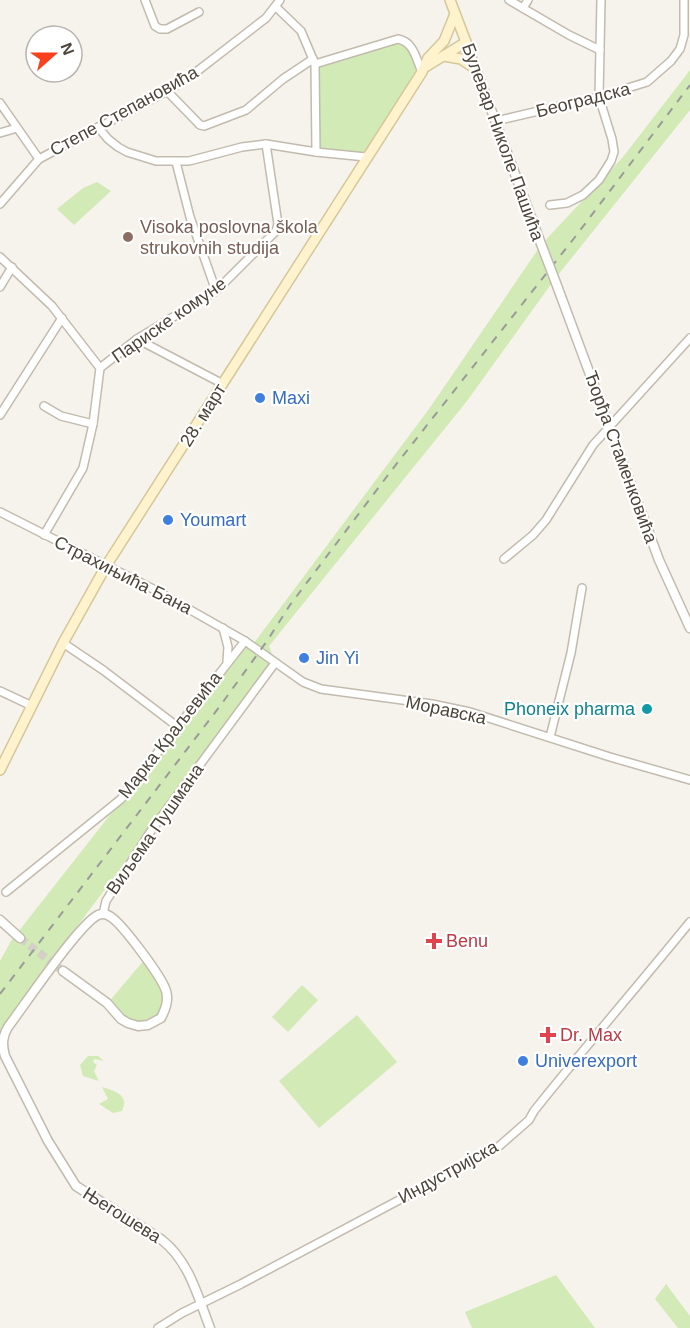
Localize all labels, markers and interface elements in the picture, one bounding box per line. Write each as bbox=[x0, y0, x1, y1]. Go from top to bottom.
north arrow bbox=[24, 24, 84, 84]
text: N bbox=[58, 40, 78, 57]
street label: Булевар Николе Пашића bbox=[458, 41, 548, 244]
street label: Степе Степановића bbox=[46, 61, 202, 160]
street label: Београдска bbox=[534, 78, 633, 121]
place label: Visoka poslovna škola strukovnih studija bbox=[140, 217, 319, 258]
marker: Visoka poslovna škola strukovnih studija bbox=[121, 230, 135, 244]
street label: Париске комуне bbox=[108, 273, 230, 367]
street label: Ђорђа Стаменковића bbox=[581, 368, 662, 547]
street label: 28. март bbox=[176, 380, 230, 450]
place label: Maxi bbox=[272, 388, 310, 408]
marker: Maxi bbox=[253, 391, 267, 405]
place label: Youmart bbox=[180, 510, 246, 530]
marker: Youmart bbox=[161, 513, 175, 527]
street label: Страхињића Бана bbox=[51, 532, 196, 619]
place label: Jin Yi bbox=[316, 648, 359, 668]
marker: Jin Yi bbox=[297, 651, 311, 665]
street label: Марка Краљевића bbox=[114, 667, 226, 802]
street label: Моравска bbox=[404, 692, 489, 728]
place label: Phoneix pharma bbox=[504, 699, 636, 719]
marker: Phoneix pharma bbox=[640, 702, 654, 716]
street label: Виљема Пушмана bbox=[102, 759, 208, 898]
place label: Benu bbox=[446, 931, 488, 951]
marker: Benu bbox=[427, 934, 441, 948]
place label: Dr. Max bbox=[560, 1025, 622, 1045]
marker: Dr. Max bbox=[541, 1028, 555, 1042]
place label: Univerexport bbox=[535, 1051, 637, 1071]
marker: Univerexport bbox=[516, 1054, 530, 1068]
street label: Индустријска bbox=[395, 1136, 502, 1208]
street label: Његошева bbox=[79, 1183, 166, 1247]

